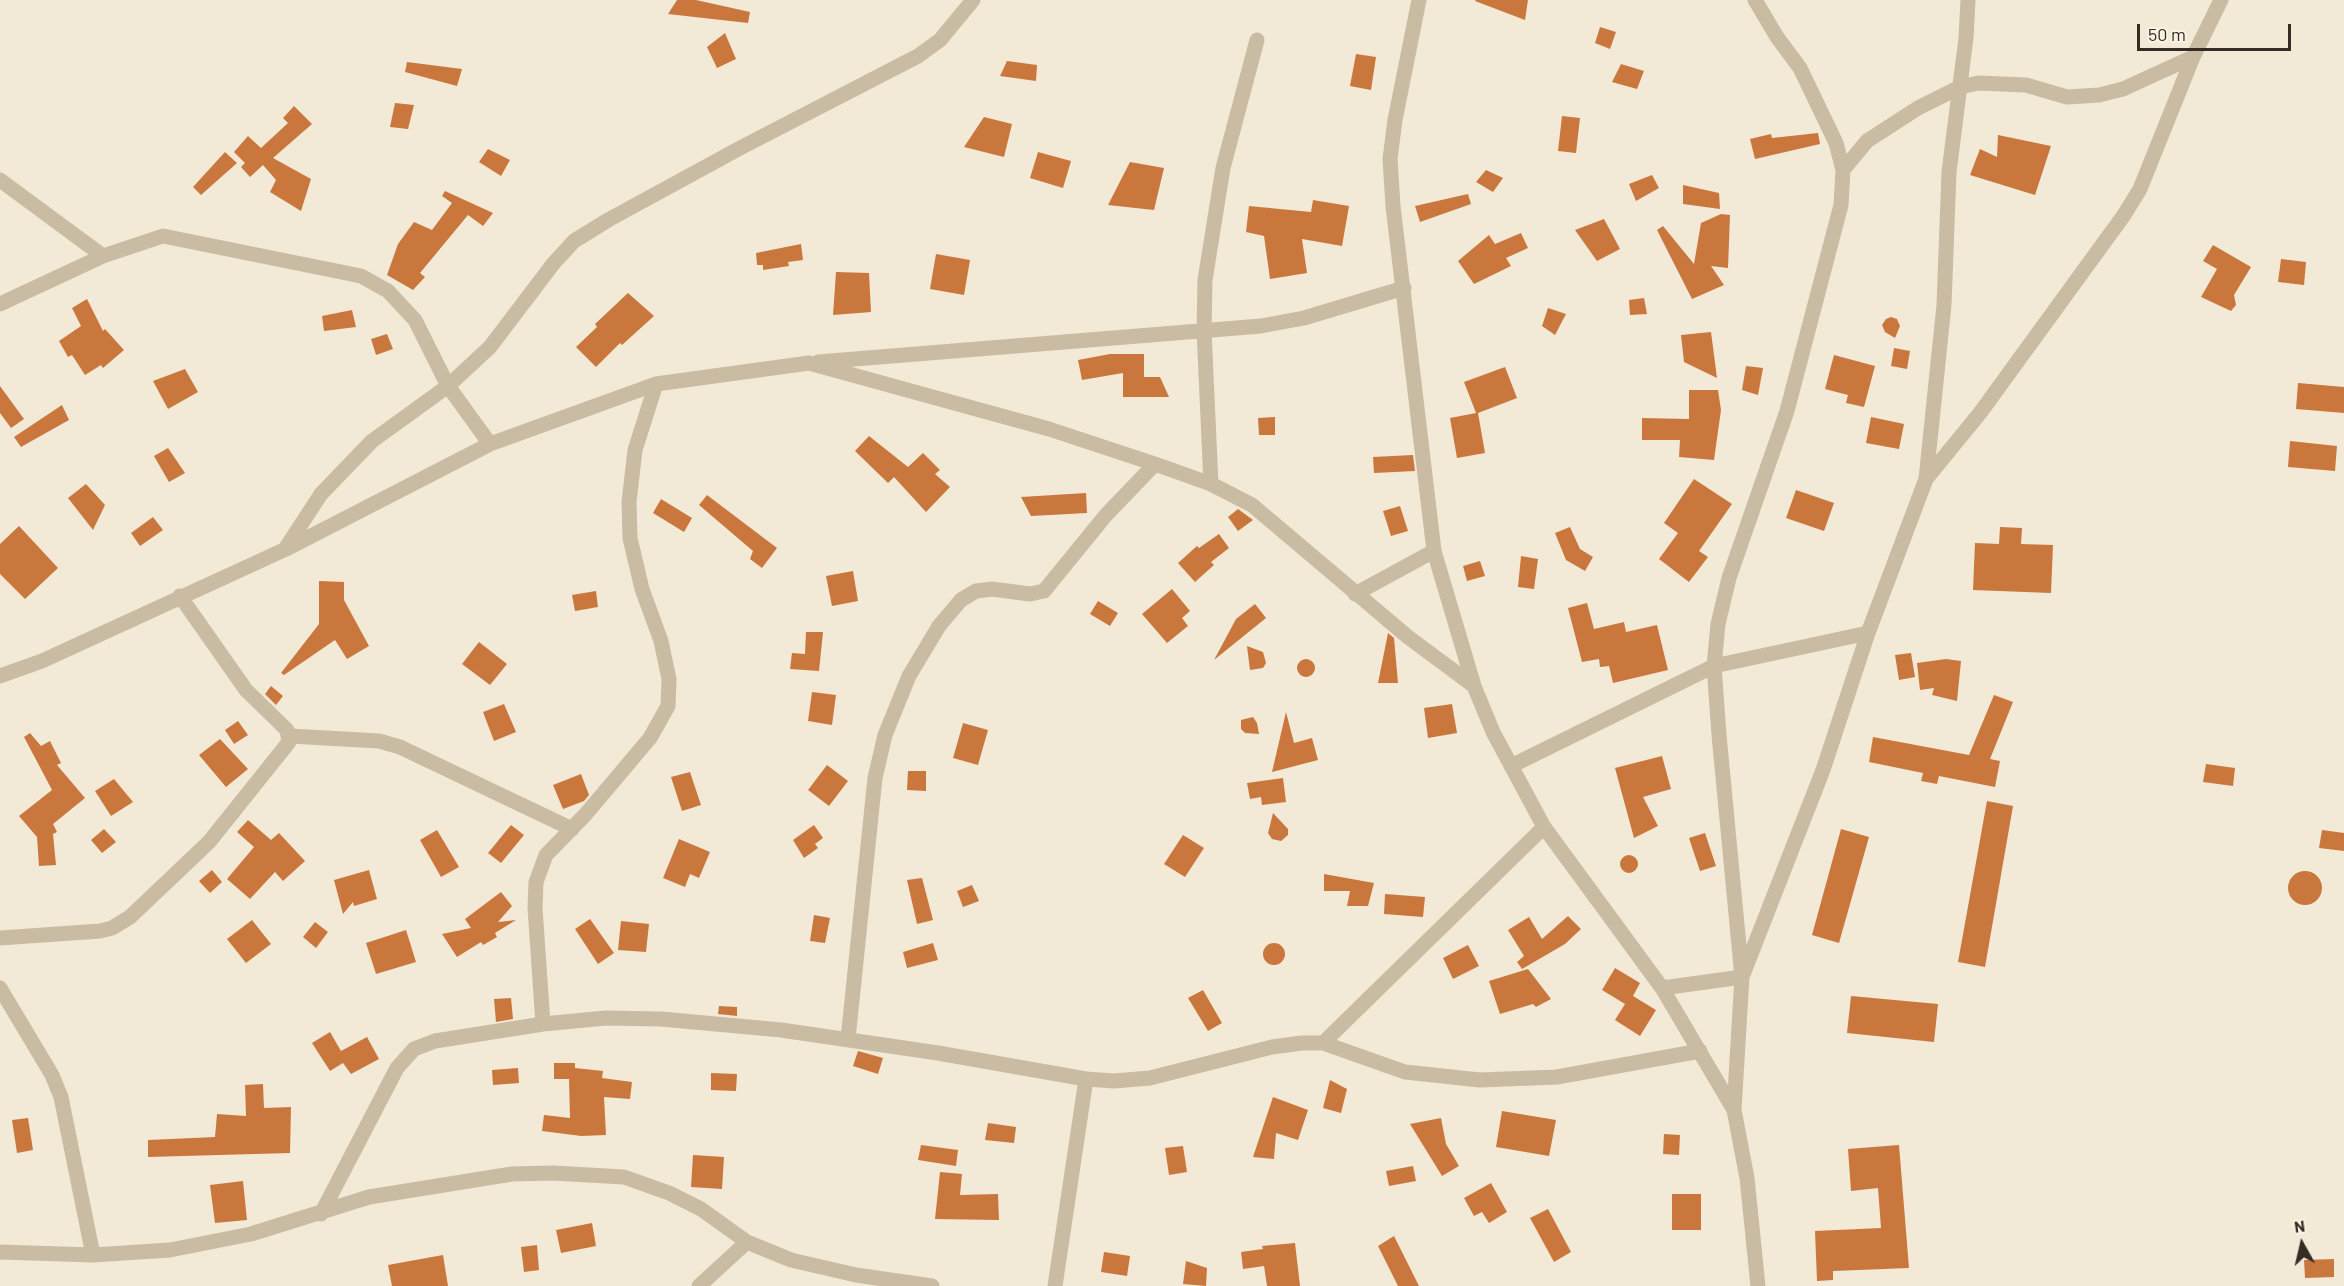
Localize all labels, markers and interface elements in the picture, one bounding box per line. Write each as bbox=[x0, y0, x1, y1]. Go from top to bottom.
scale bar bbox=[2140, 12, 2294, 50]
text: 50 m bbox=[2148, 23, 2186, 45]
north arrow bbox=[2272, 1214, 2332, 1274]
text: N bbox=[2293, 1216, 2306, 1236]

